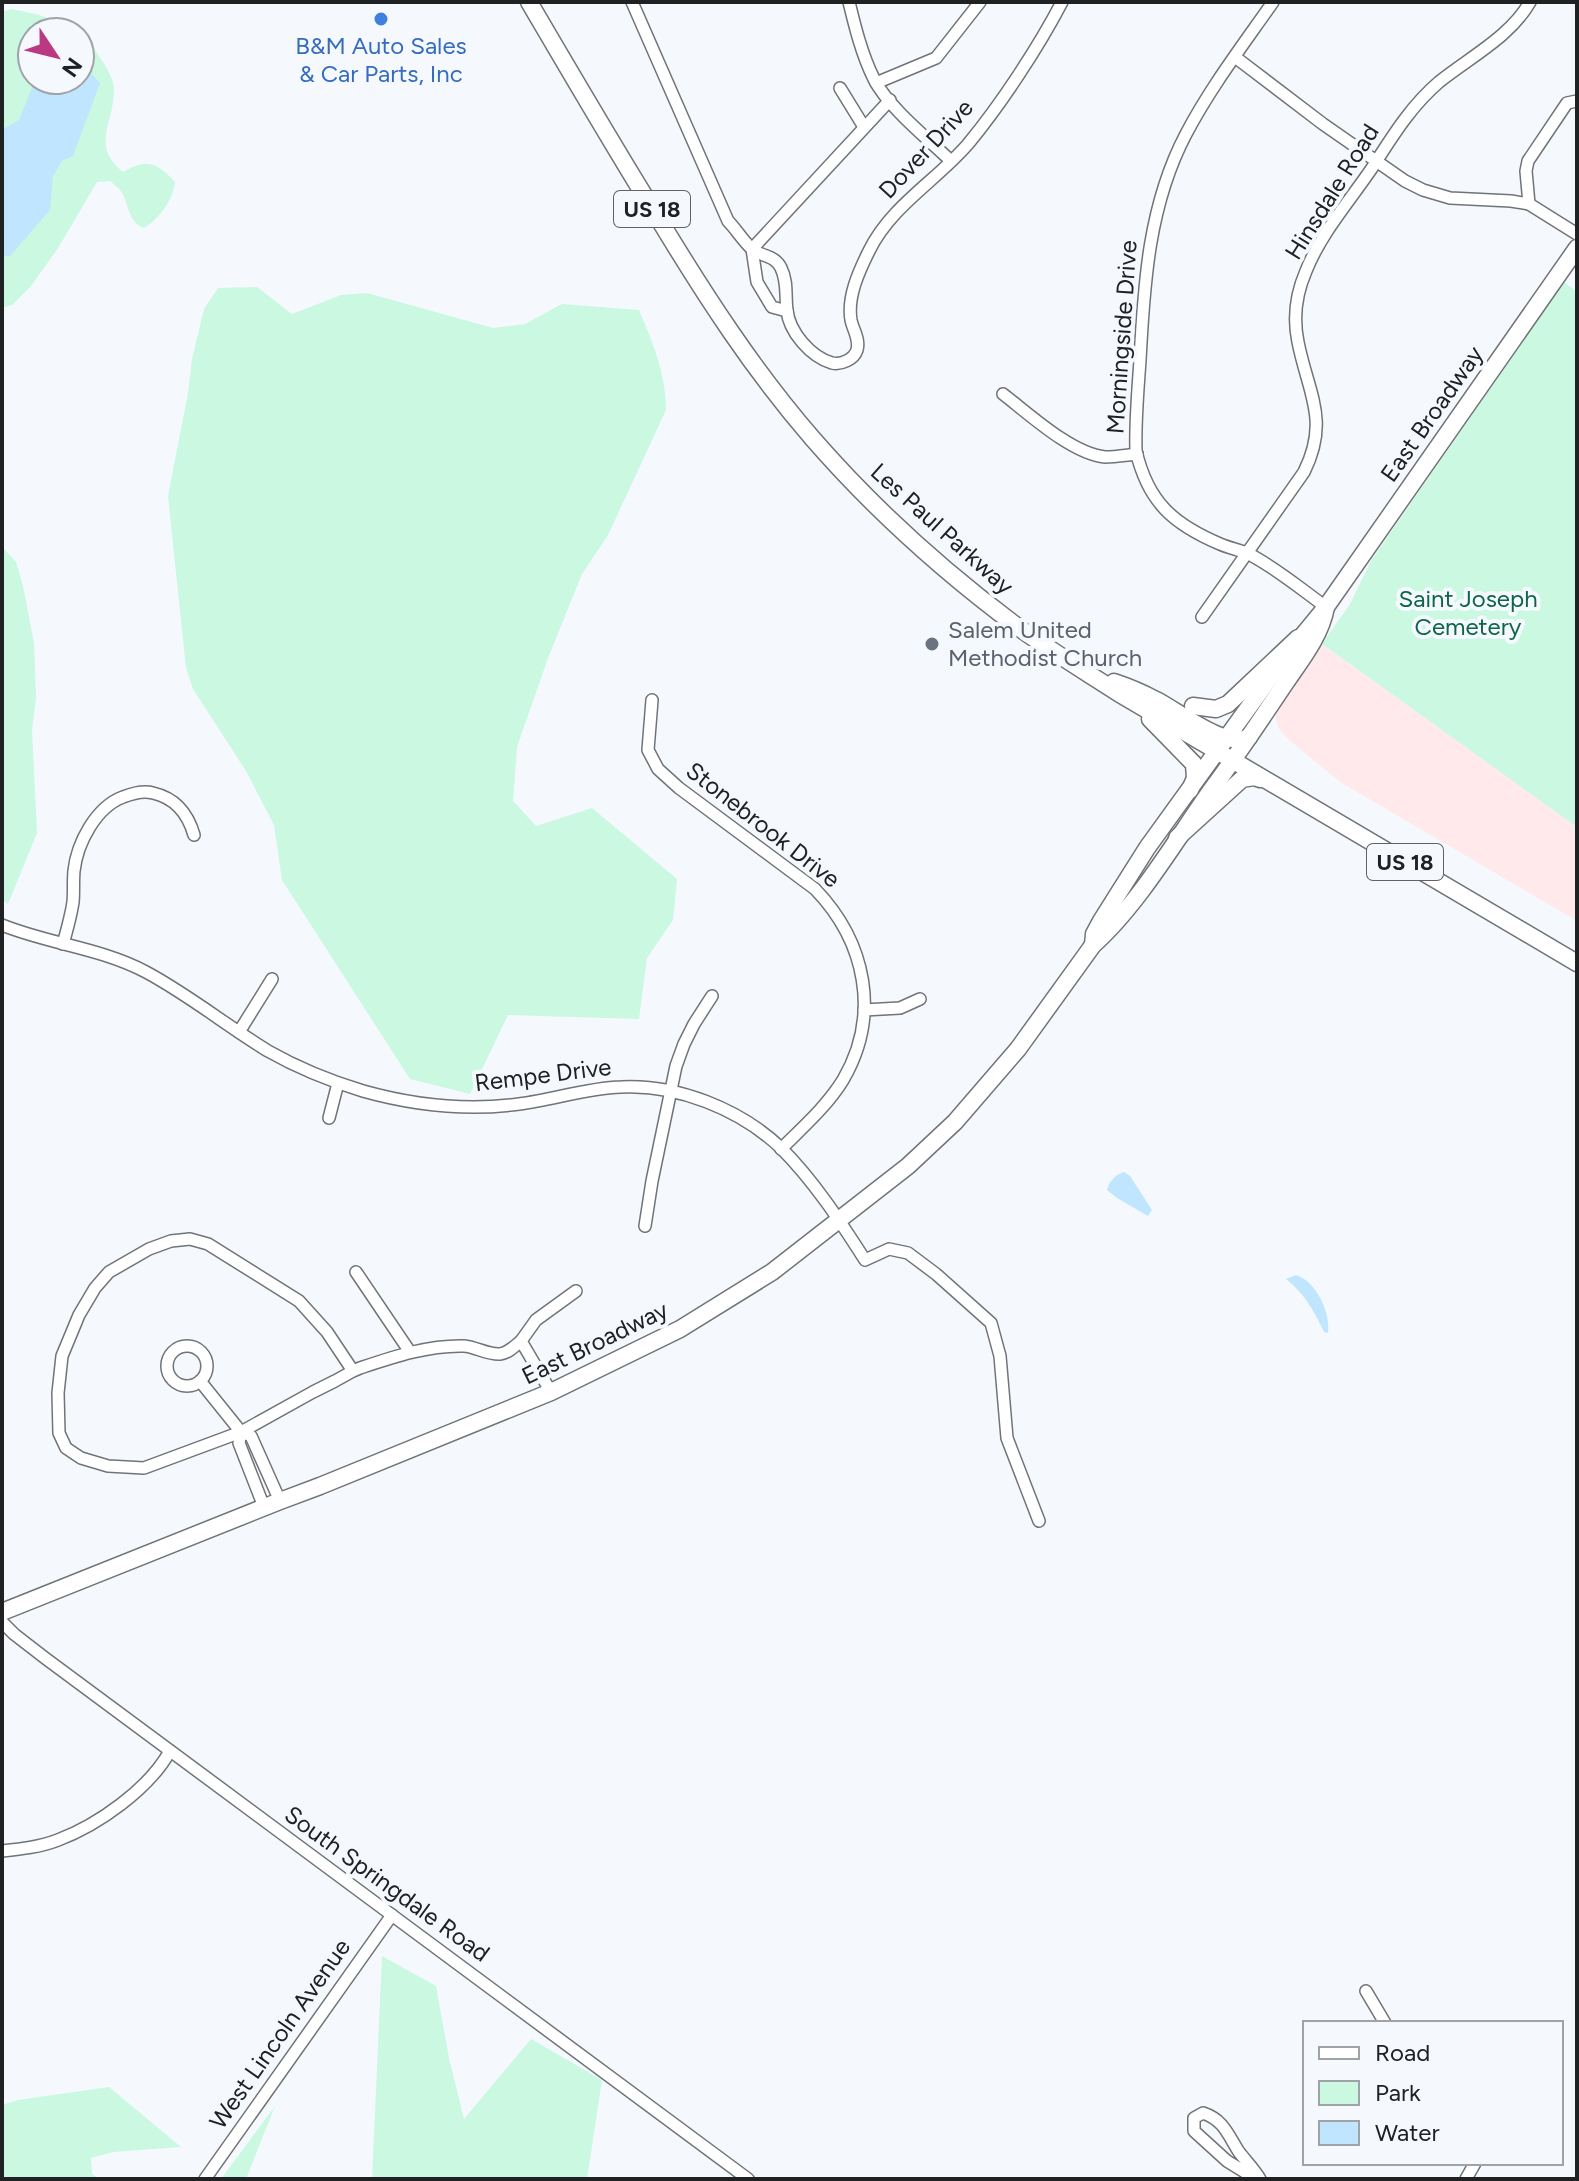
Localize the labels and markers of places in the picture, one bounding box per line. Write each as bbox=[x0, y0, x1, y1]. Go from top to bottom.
marker: B&M Auto Sales & Car Parts, Inc bbox=[372, 10, 390, 28]
place label: B&M Auto Sales & Car Parts, Inc bbox=[295, 31, 467, 88]
place label: Salem United Methodist Church bbox=[948, 615, 1142, 672]
marker: Salem United Methodist Church bbox=[923, 635, 941, 653]

